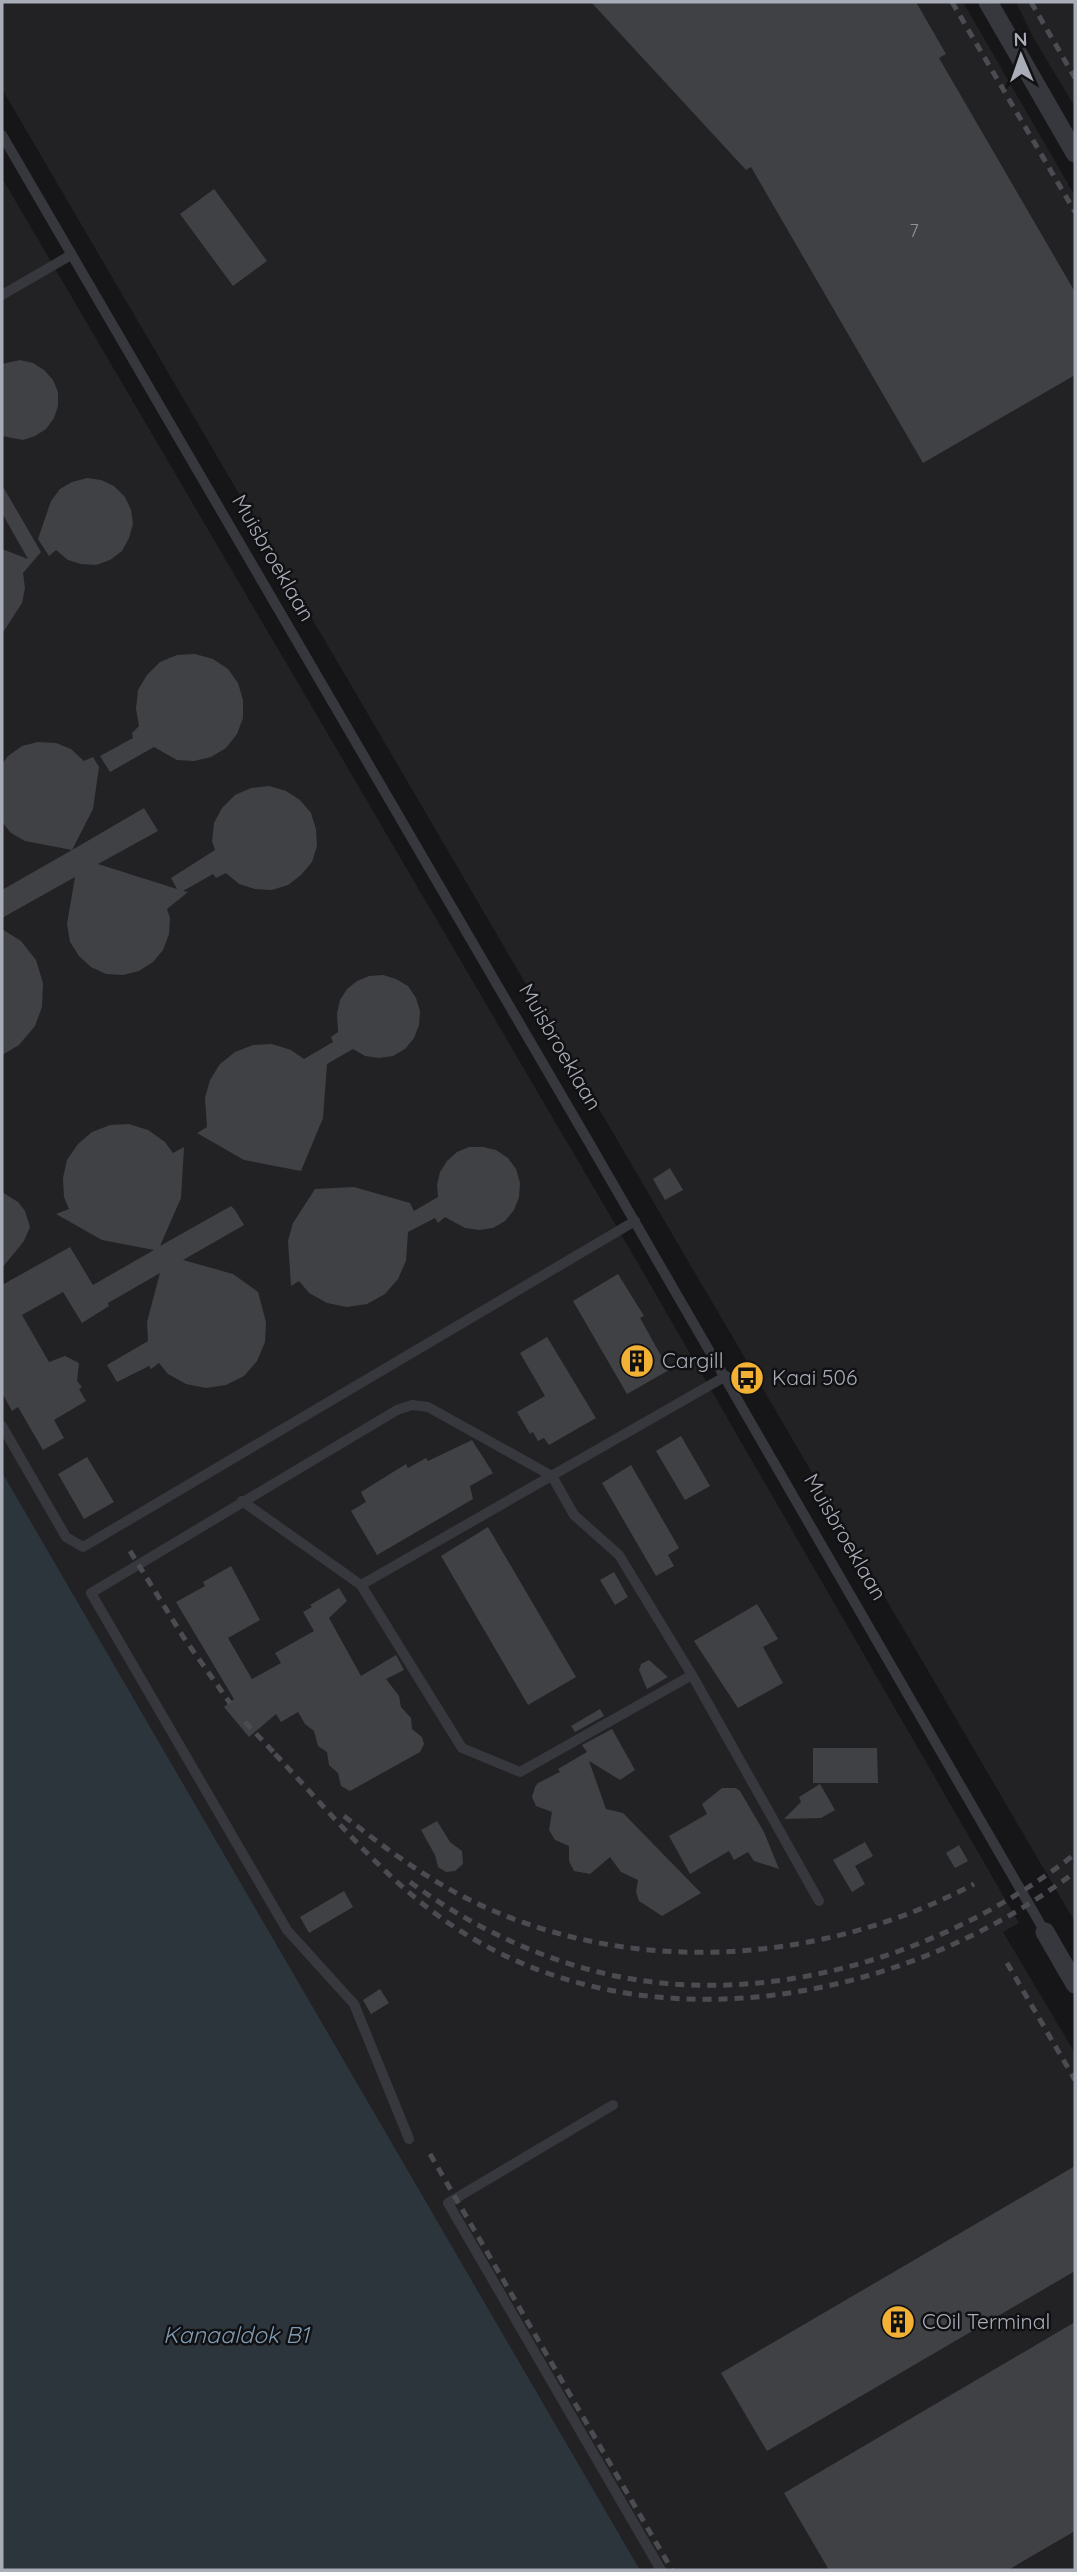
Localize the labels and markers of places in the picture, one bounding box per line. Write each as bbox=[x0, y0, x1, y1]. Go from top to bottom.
building icon: Cargill bbox=[618, 1342, 656, 1380]
place label: Cargill bbox=[662, 1347, 723, 1373]
bus stop icon: Kaai 506 bbox=[728, 1359, 766, 1397]
place label: Kaai 506 bbox=[772, 1364, 857, 1390]
building icon: COil Terminal bbox=[879, 2303, 917, 2341]
place label: COil Terminal bbox=[922, 2308, 1050, 2334]

